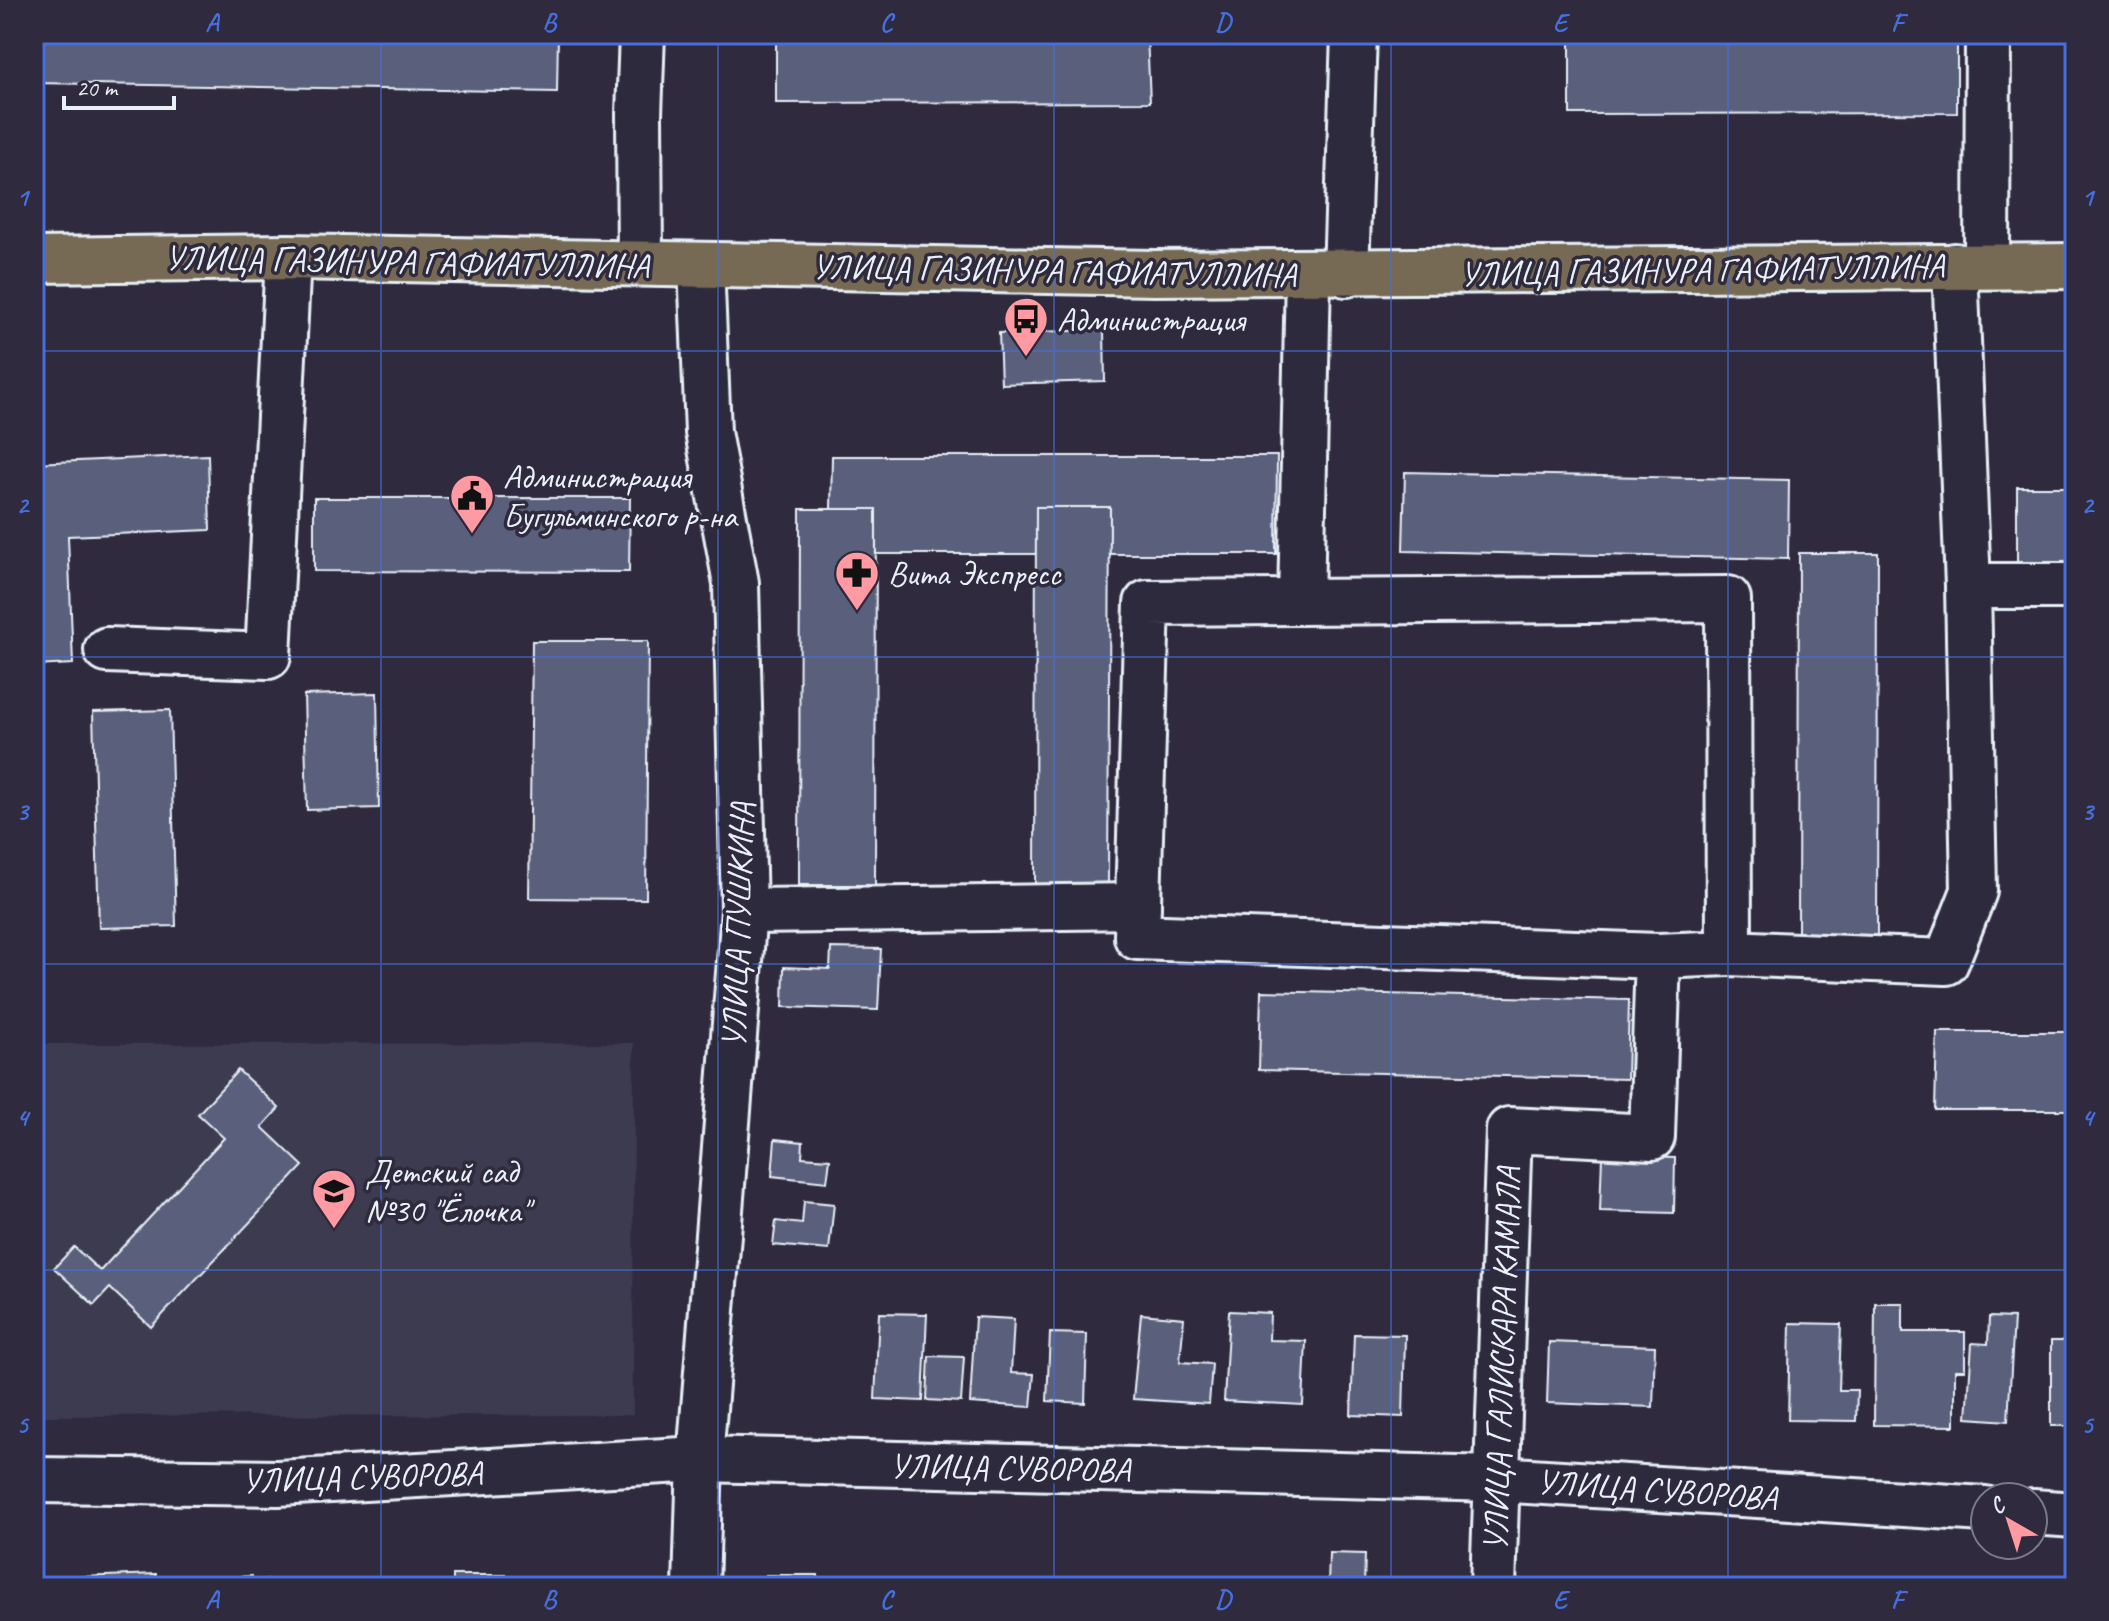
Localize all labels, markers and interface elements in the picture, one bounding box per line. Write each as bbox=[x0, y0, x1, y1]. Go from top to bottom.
text: A bbox=[205, 6, 220, 39]
text: B bbox=[542, 6, 558, 39]
text: C bbox=[880, 6, 896, 39]
text: D bbox=[1215, 6, 1233, 39]
text: E bbox=[1553, 6, 1571, 39]
text: F bbox=[1891, 6, 1909, 39]
scale bar bbox=[64, 60, 174, 110]
text: 20 m bbox=[76, 73, 119, 103]
text: 1 bbox=[16, 181, 31, 214]
text: 1 bbox=[2081, 181, 2096, 214]
street label: УЛИЦА ГАЗИНУРА ГАФИАТУЛЛИНА bbox=[165, 236, 651, 287]
street label: УЛИЦА ГАЗИНУРА ГАФИАТУЛЛИНА bbox=[1460, 244, 1946, 295]
street label: УЛИЦА ГАЗИНУРА ГАФИАТУЛЛИНА bbox=[812, 245, 1298, 296]
bus stop icon: Администрация bbox=[1002, 295, 1050, 358]
place label: Администрация bbox=[1057, 298, 1247, 341]
place label: Администрация Бугульминского р-на bbox=[503, 455, 739, 537]
public building icon: Администрация Бугульминского р-на bbox=[448, 472, 496, 535]
text: 2 bbox=[16, 488, 30, 521]
text: 2 bbox=[2081, 488, 2095, 521]
pharmacy icon: Вита Экспресс bbox=[833, 549, 881, 612]
place label: Вита Экспресс bbox=[888, 552, 1063, 595]
text: 3 bbox=[16, 795, 30, 828]
text: 3 bbox=[2081, 795, 2095, 828]
street label: УЛИЦА ПУШКИНА bbox=[712, 801, 763, 1049]
text: 4 bbox=[16, 1101, 31, 1134]
text: 4 bbox=[2081, 1101, 2096, 1134]
place label: Детский сад №30 "Ёлочка" bbox=[365, 1150, 536, 1232]
street label: УЛИЦА ГАЛИСКАРА КАМАЛА bbox=[1473, 1164, 1530, 1552]
school or university icon: Детский сад №30 "Ёлочка" bbox=[310, 1167, 358, 1230]
text: 5 bbox=[16, 1408, 30, 1441]
text: 5 bbox=[2081, 1408, 2095, 1441]
street label: УЛИЦА СУВОРОВА bbox=[889, 1444, 1133, 1491]
street label: УЛИЦА СУВОРОВА bbox=[241, 1451, 485, 1502]
street label: УЛИЦА СУВОРОВА bbox=[1536, 1460, 1780, 1519]
north arrow bbox=[1969, 1481, 2049, 1561]
text: С bbox=[1984, 1490, 2013, 1521]
text: A bbox=[205, 1583, 220, 1616]
text: B bbox=[542, 1583, 558, 1616]
text: C bbox=[880, 1583, 896, 1616]
text: D bbox=[1215, 1583, 1233, 1616]
text: E bbox=[1553, 1583, 1571, 1616]
text: F bbox=[1891, 1583, 1909, 1616]

